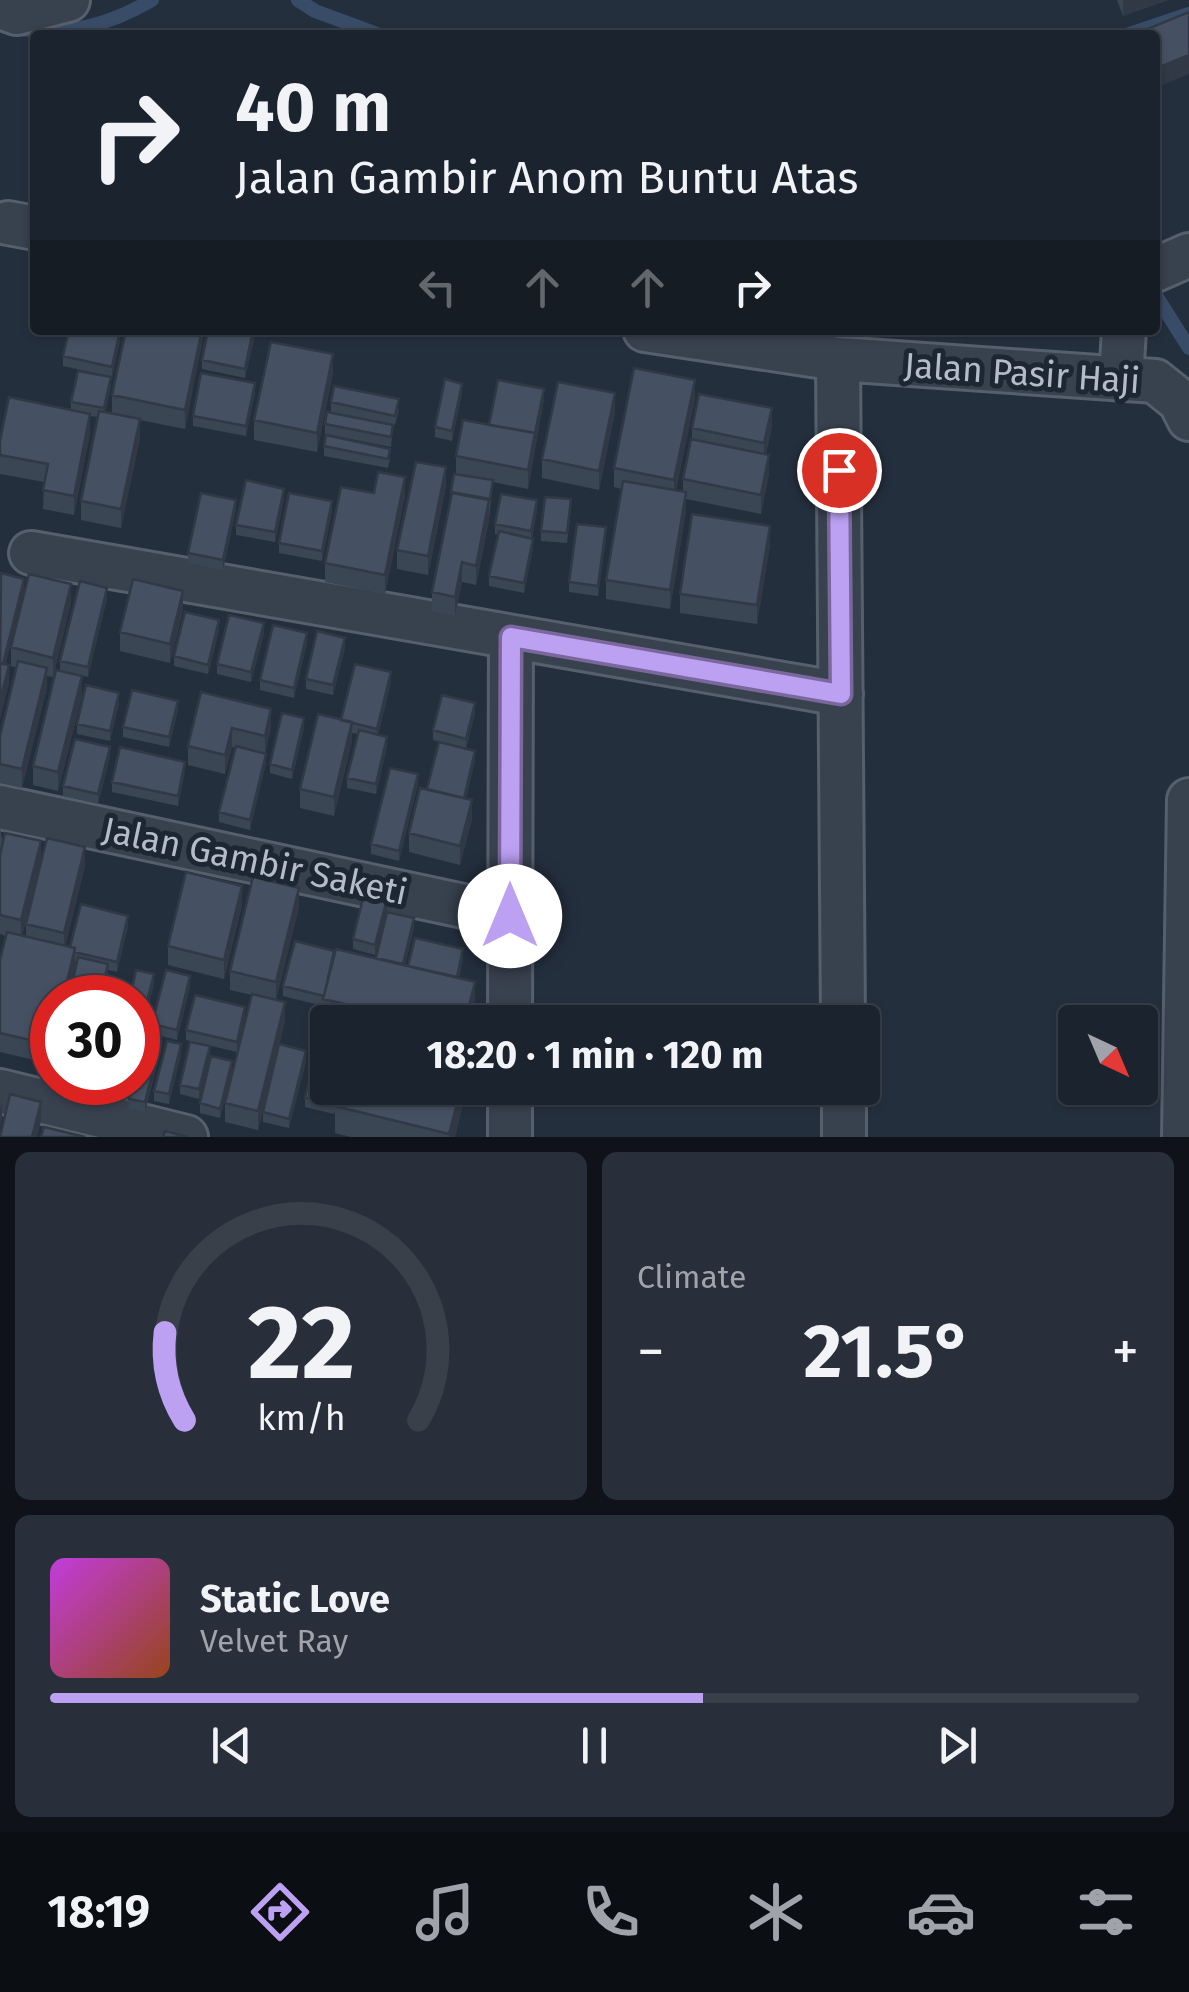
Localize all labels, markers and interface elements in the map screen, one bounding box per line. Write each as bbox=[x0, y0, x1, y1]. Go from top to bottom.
text: 40 m bbox=[235, 66, 391, 150]
icon: right bbox=[70, 70, 200, 200]
text: Jalan Gambir Anom Buntu Atas bbox=[235, 151, 859, 205]
icon: left bbox=[410, 260, 465, 315]
icon: ahead bbox=[515, 260, 570, 315]
icon: ahead bbox=[620, 260, 675, 315]
icon: right bbox=[725, 260, 780, 315]
street label: Jalan Pasir Haji bbox=[903, 344, 1141, 402]
pin bbox=[797, 428, 882, 513]
icon: arrive bbox=[812, 443, 867, 498]
street label: Jalan Gambir Saketi bbox=[99, 808, 411, 914]
position arrow bbox=[458, 864, 562, 968]
speed limit sign: 30 bbox=[30, 975, 160, 1105]
north arrow bbox=[1058, 1005, 1158, 1105]
map controls bbox=[1058, 1005, 1158, 1105]
text: 18:20 · 1 min · 120 m bbox=[427, 1032, 764, 1078]
text: Climate bbox=[637, 1258, 746, 1296]
text: 22 bbox=[247, 1281, 355, 1406]
text: 21.5° bbox=[803, 1307, 973, 1397]
text: − bbox=[637, 1319, 665, 1385]
text: + bbox=[1112, 1319, 1139, 1385]
text: km/h bbox=[257, 1397, 345, 1439]
text: Static Love bbox=[200, 1576, 390, 1622]
text: Velvet Ray bbox=[200, 1622, 348, 1660]
icon: previous bbox=[204, 1718, 259, 1773]
icon: pause bbox=[567, 1718, 622, 1773]
icon: next bbox=[930, 1718, 985, 1773]
icon: directions bbox=[245, 1877, 315, 1947]
icon: music bbox=[410, 1877, 480, 1947]
icon: phone bbox=[576, 1877, 646, 1947]
icon: climate bbox=[741, 1877, 811, 1947]
icon: car bbox=[906, 1877, 976, 1947]
icon: filters bbox=[1071, 1877, 1141, 1947]
text: 18:19 bbox=[48, 1885, 150, 1939]

